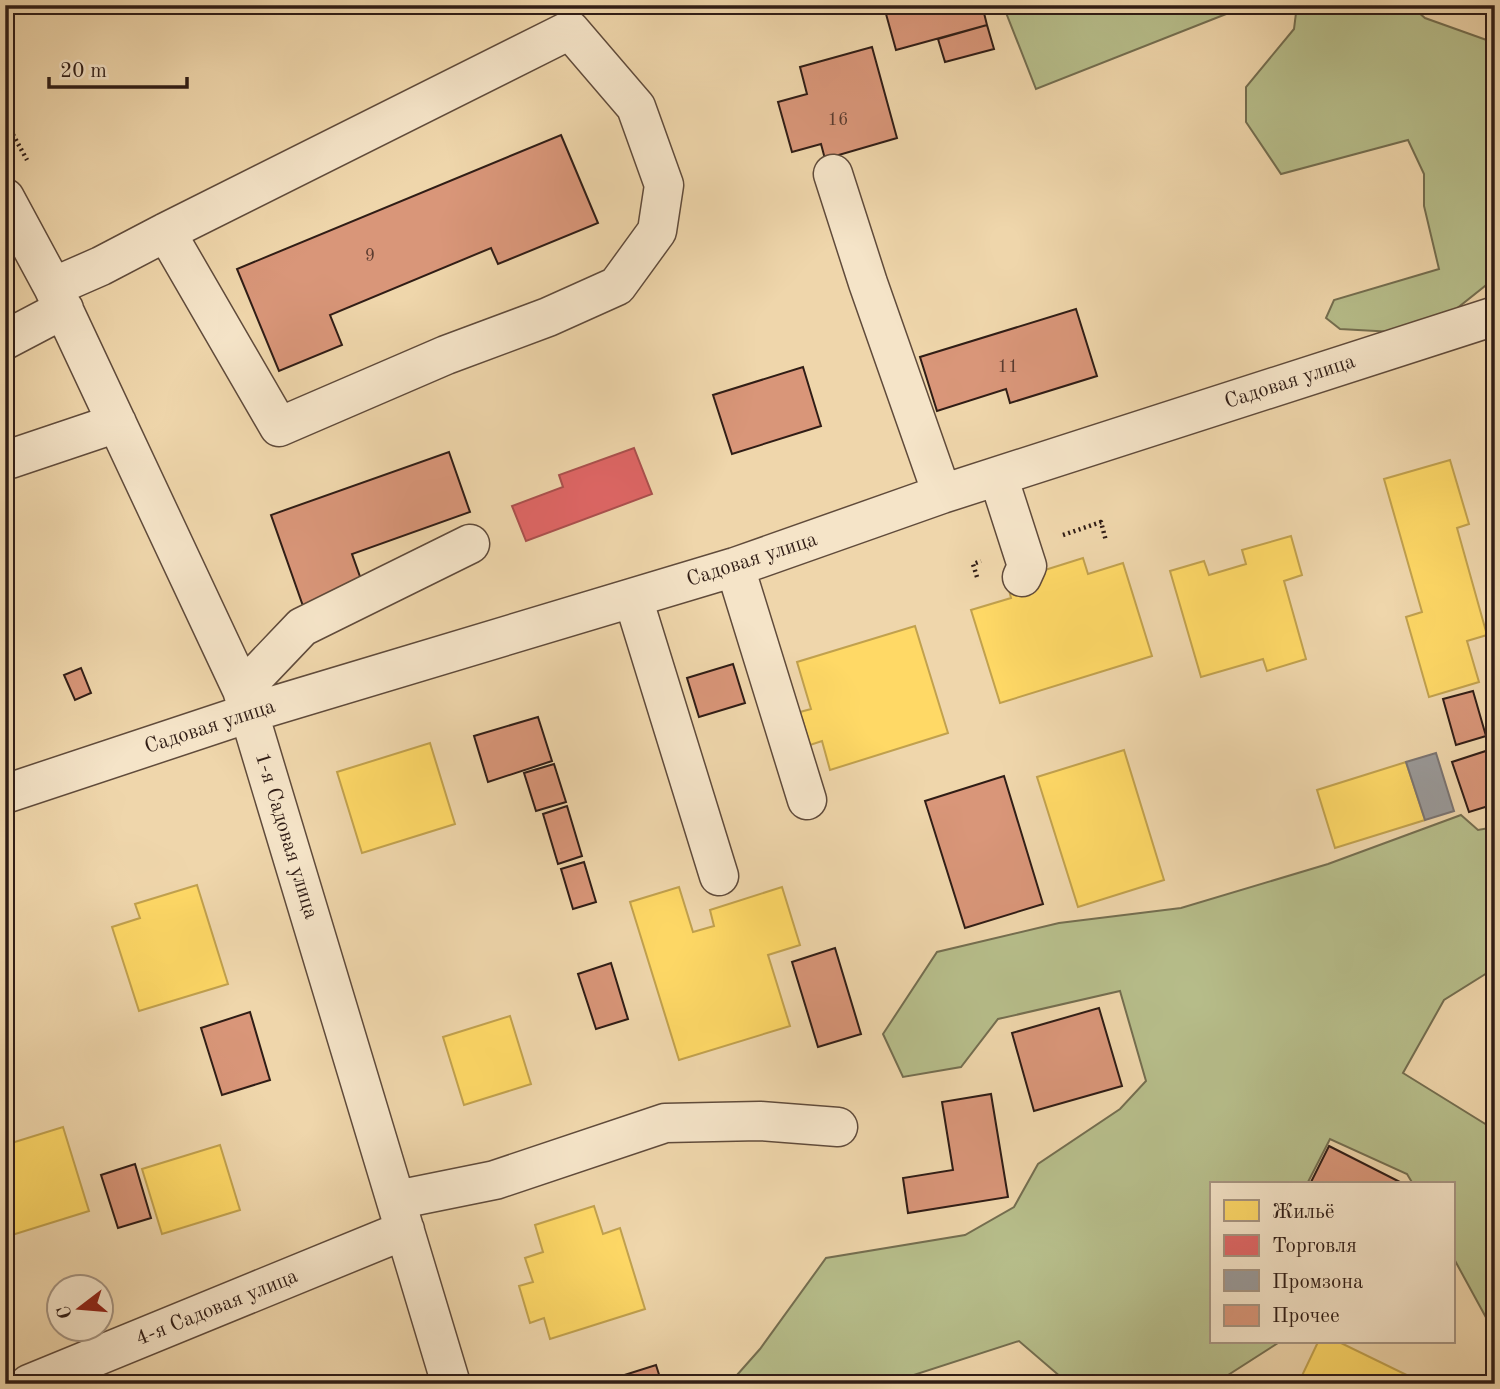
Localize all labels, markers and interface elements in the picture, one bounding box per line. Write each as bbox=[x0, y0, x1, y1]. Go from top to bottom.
scale bar bbox=[49, 46, 187, 90]
text: 20 m bbox=[60, 61, 107, 82]
house number: 16 bbox=[828, 111, 848, 129]
house number: 9 bbox=[365, 247, 375, 265]
street label: Садовая улица bbox=[1222, 351, 1358, 413]
house number: 11 bbox=[998, 358, 1018, 376]
street label: Садовая улица bbox=[684, 529, 820, 591]
street label: Садовая улица bbox=[142, 696, 278, 758]
street label: 1-я Садовая улица bbox=[251, 750, 321, 922]
legend bbox=[1210, 1182, 1454, 1344]
text: Жильё bbox=[1272, 1202, 1335, 1223]
text: Торговля bbox=[1272, 1236, 1357, 1257]
street label: 4-я Садовая улица bbox=[133, 1266, 301, 1350]
text: Промзона bbox=[1272, 1272, 1363, 1293]
north arrow bbox=[46, 1274, 116, 1344]
text: С bbox=[55, 1303, 77, 1321]
text: Прочее bbox=[1272, 1306, 1340, 1327]

